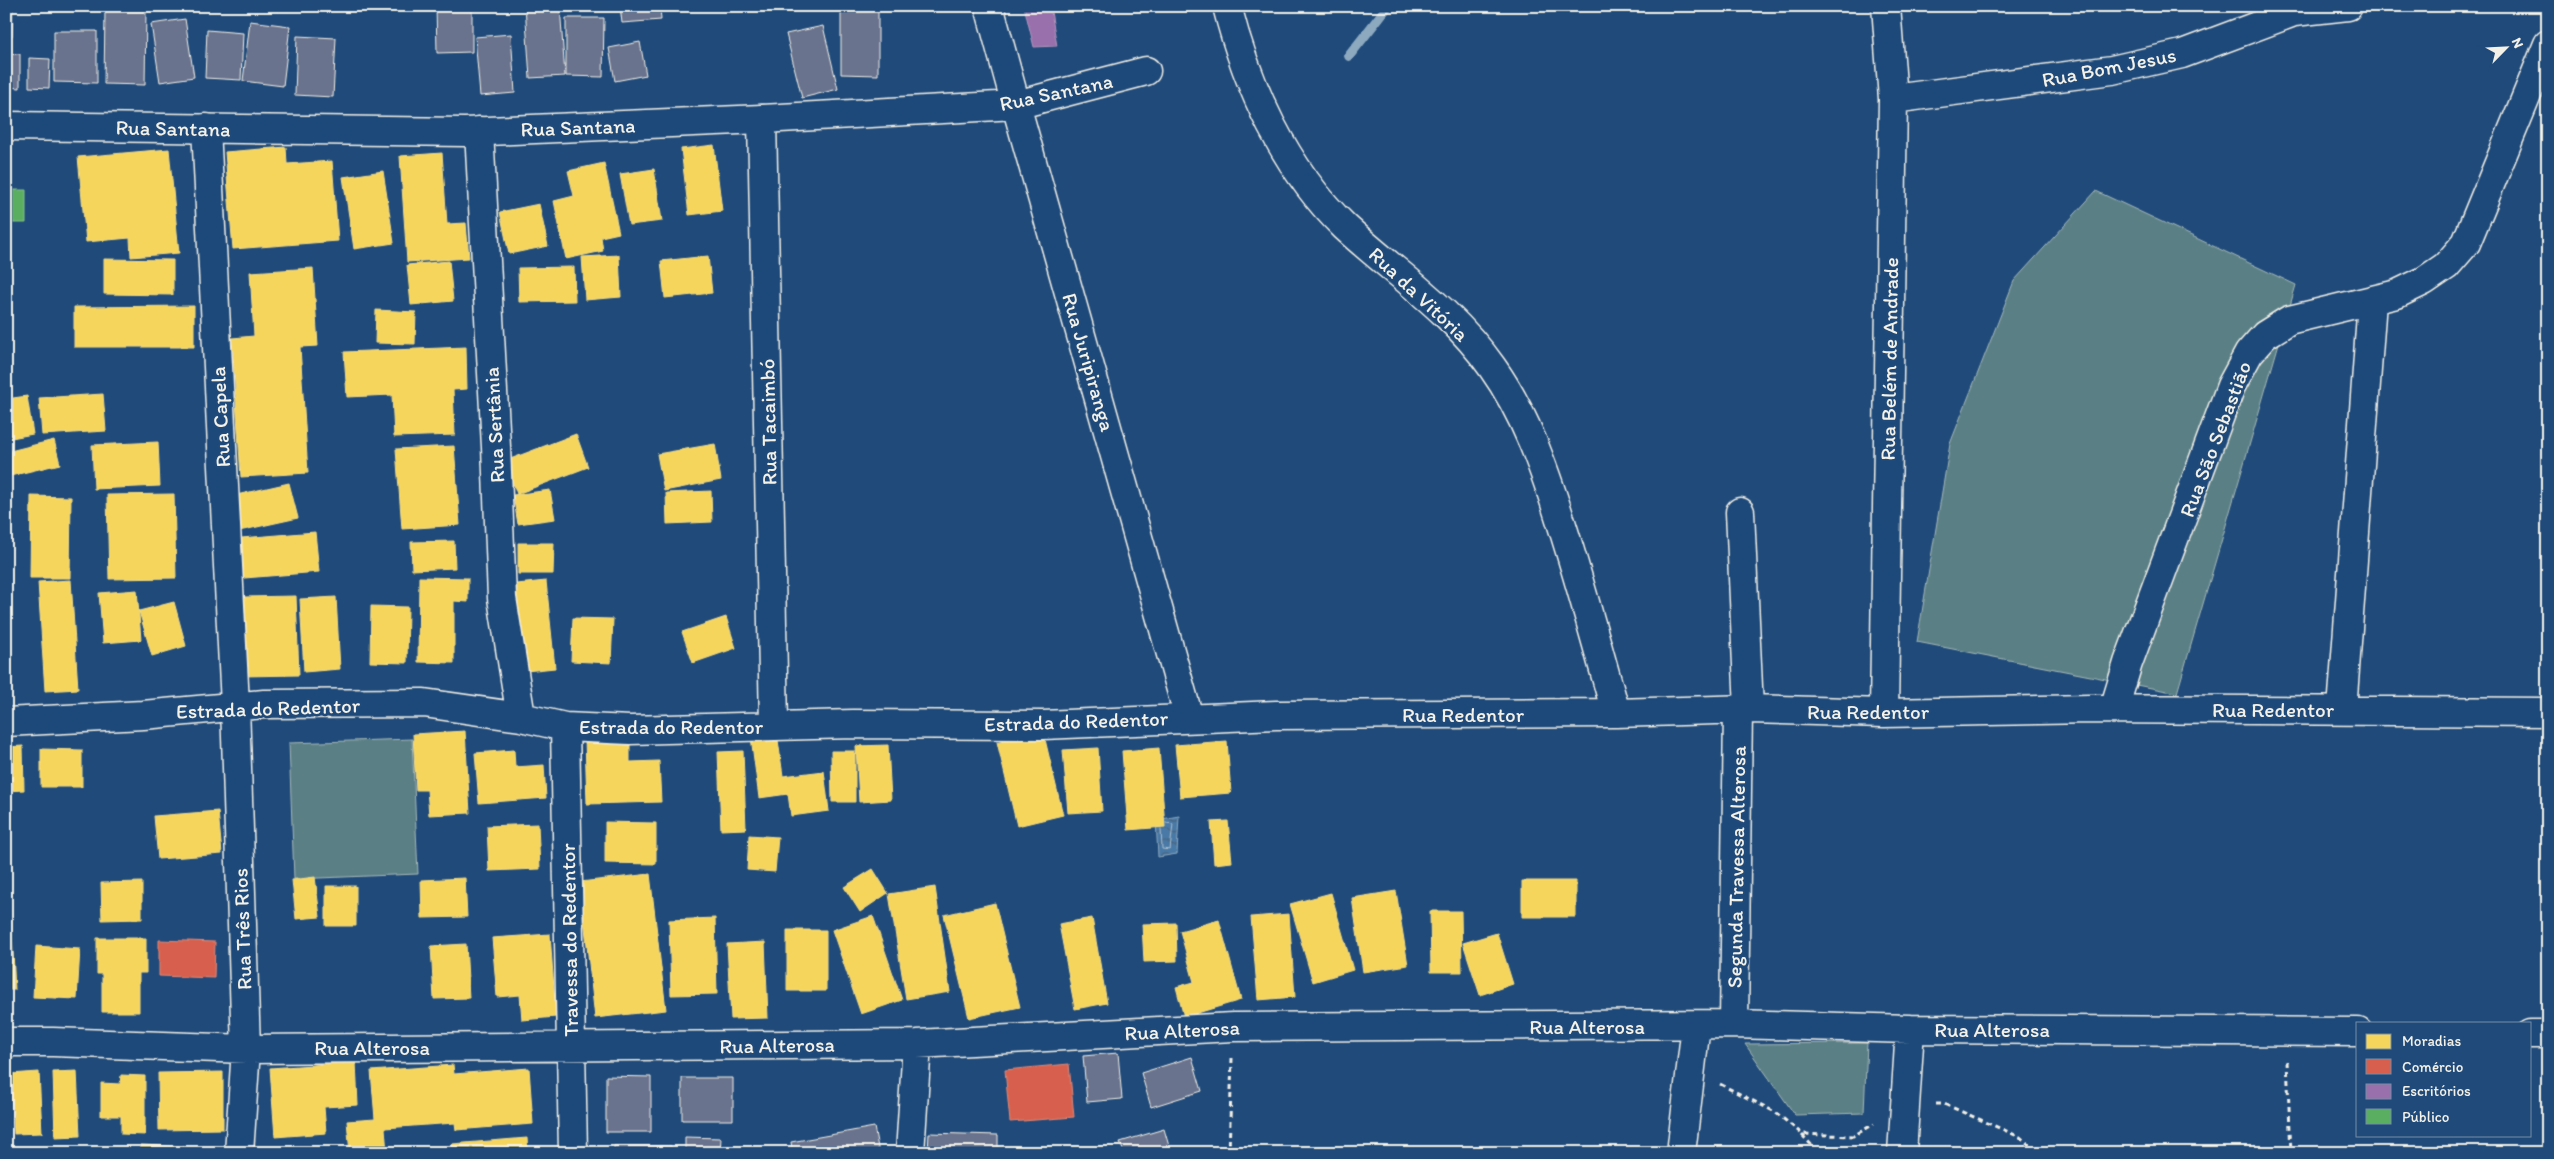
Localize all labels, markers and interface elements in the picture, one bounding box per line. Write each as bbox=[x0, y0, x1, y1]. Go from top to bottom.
north arrow bbox=[2482, 22, 2532, 72]
text: N bbox=[2508, 35, 2527, 51]
street label: Rua Bom Jesus bbox=[2040, 42, 2178, 92]
street label: Rua Santana bbox=[997, 68, 1115, 116]
street label: Rua Santana bbox=[520, 113, 636, 141]
street label: Rua Santana bbox=[115, 114, 231, 142]
street label: Rua da Vitória bbox=[1364, 241, 1474, 347]
street label: Rua Belém de Andrade bbox=[1875, 257, 1903, 461]
street label: Rua Juripiranga bbox=[1057, 290, 1121, 434]
street label: Rua Tacaimbó bbox=[754, 358, 782, 486]
street label: Rua São Sebastião bbox=[2174, 358, 2256, 520]
street label: Rua Capela bbox=[205, 366, 235, 468]
street label: Rua Sertânia bbox=[478, 366, 510, 484]
street label: Estrada do Redentor bbox=[176, 692, 361, 724]
street label: Rua Redentor bbox=[2212, 697, 2335, 722]
street label: Rua Redentor bbox=[1807, 699, 1930, 724]
street label: Rua Redentor bbox=[1402, 702, 1525, 727]
street label: Estrada do Redentor bbox=[984, 705, 1169, 737]
street label: Estrada do Redentor bbox=[579, 714, 764, 739]
street label: Segunda Travessa Alterosa bbox=[1721, 745, 1751, 988]
street label: Travessa do Redentor bbox=[555, 842, 583, 1037]
street label: Rua Três Rios bbox=[227, 868, 257, 990]
street label: Rua Alterosa bbox=[1124, 1014, 1240, 1046]
street label: Rua Alterosa bbox=[1529, 1014, 1645, 1039]
street label: Rua Alterosa bbox=[1934, 1017, 2050, 1042]
legend bbox=[2356, 1022, 2532, 1136]
street label: Rua Alterosa bbox=[719, 1031, 835, 1059]
text: Moradias bbox=[2402, 1032, 2461, 1050]
street label: Rua Alterosa bbox=[314, 1035, 430, 1060]
text: Comércio bbox=[2402, 1058, 2463, 1076]
text: Escritórios bbox=[2402, 1082, 2471, 1100]
text: Público bbox=[2402, 1108, 2449, 1126]

